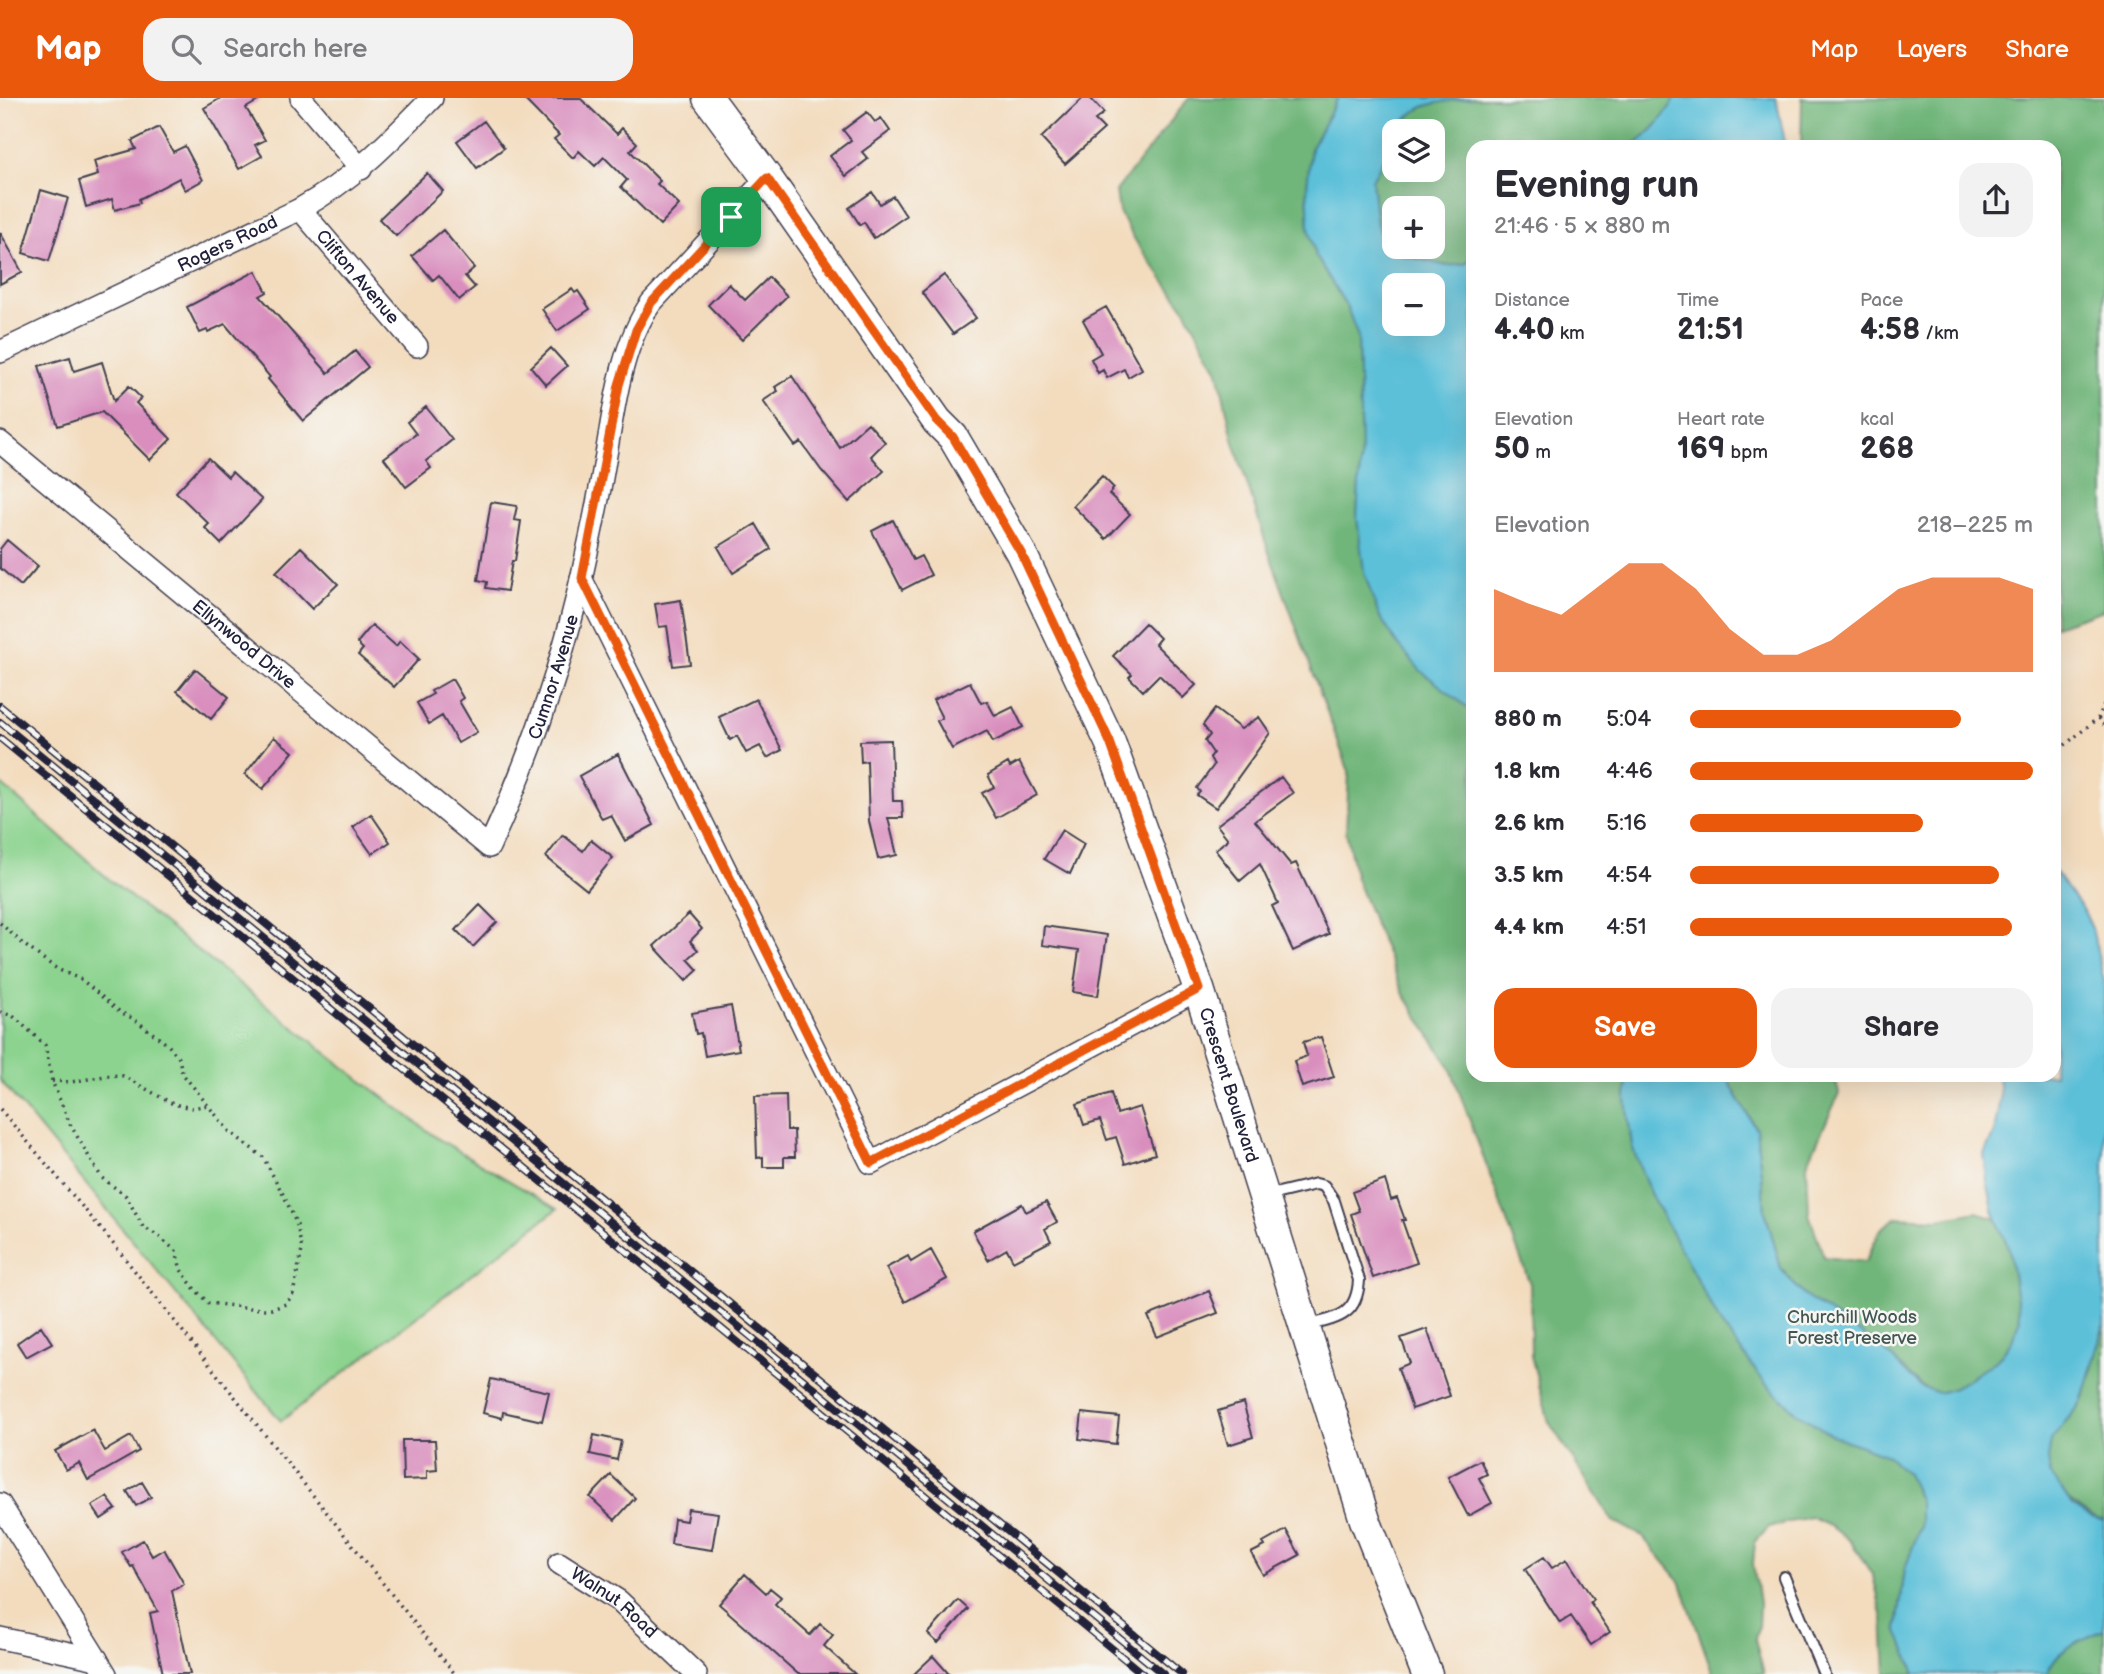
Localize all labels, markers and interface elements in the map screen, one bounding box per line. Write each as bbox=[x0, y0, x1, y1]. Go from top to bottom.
search box bbox=[143, 18, 633, 81]
text: Map bbox=[35, 29, 101, 69]
icon: search bbox=[167, 30, 205, 68]
text: Search here bbox=[223, 34, 367, 65]
text: Map bbox=[1810, 35, 1858, 64]
text: Layers bbox=[1896, 35, 1967, 64]
text: Share bbox=[2005, 35, 2069, 64]
map controls bbox=[1382, 119, 1445, 336]
button: layers bbox=[1382, 119, 1445, 182]
text: Evening run bbox=[1494, 163, 1699, 208]
button: share bbox=[1959, 163, 2033, 237]
pin bbox=[701, 187, 761, 247]
button: + bbox=[1382, 196, 1445, 259]
icon: arrive bbox=[712, 198, 750, 236]
street label: Rogers Road bbox=[174, 211, 281, 277]
text: 21:46 · 5 × 880 m bbox=[1494, 212, 1670, 240]
street label: Clifton Avenue bbox=[311, 226, 404, 329]
button: − bbox=[1382, 273, 1445, 336]
text: Distance bbox=[1494, 289, 1570, 312]
text: Time bbox=[1677, 289, 1719, 312]
text: Pace bbox=[1860, 289, 1903, 312]
text: 4.40 bbox=[1494, 312, 1555, 348]
text: 21:51 bbox=[1677, 312, 1744, 348]
text: 4:58 bbox=[1860, 312, 1920, 348]
text: km bbox=[1555, 322, 1585, 345]
text: /km bbox=[1920, 322, 1959, 345]
text: Elevation bbox=[1494, 408, 1573, 431]
text: Heart rate bbox=[1677, 408, 1765, 431]
text: kcal bbox=[1860, 408, 1894, 431]
text: 50 bbox=[1494, 431, 1530, 467]
text: 169 bbox=[1677, 431, 1725, 467]
text: 268 bbox=[1860, 431, 1914, 467]
text: m bbox=[1530, 441, 1551, 464]
text: bpm bbox=[1725, 441, 1768, 464]
text: Elevation bbox=[1494, 511, 1590, 539]
text: 218–225 m bbox=[1917, 511, 2033, 539]
street label: Ellynwood Drive bbox=[188, 596, 300, 694]
street label: Cumnor Avenue bbox=[524, 612, 583, 743]
text: 880 m bbox=[1494, 705, 1562, 733]
text: 5:04 bbox=[1606, 705, 1651, 733]
text: 1.8 km bbox=[1494, 757, 1560, 785]
text: 4:46 bbox=[1606, 757, 1653, 785]
text: 2.6 km bbox=[1494, 809, 1565, 837]
text: 5:16 bbox=[1606, 809, 1647, 837]
text: 3.5 km bbox=[1494, 861, 1564, 889]
text: 4:54 bbox=[1606, 861, 1652, 889]
text: 4.4 km bbox=[1494, 913, 1564, 941]
text: 4:51 bbox=[1606, 913, 1647, 941]
button: Save bbox=[1494, 988, 1757, 1068]
button: Share bbox=[1771, 988, 2033, 1068]
street label: Crescent Boulevard bbox=[1194, 1005, 1263, 1165]
park label: Churchill Woods Forest Preserve bbox=[1787, 1307, 1917, 1349]
street label: Walnut Road bbox=[567, 1563, 661, 1643]

